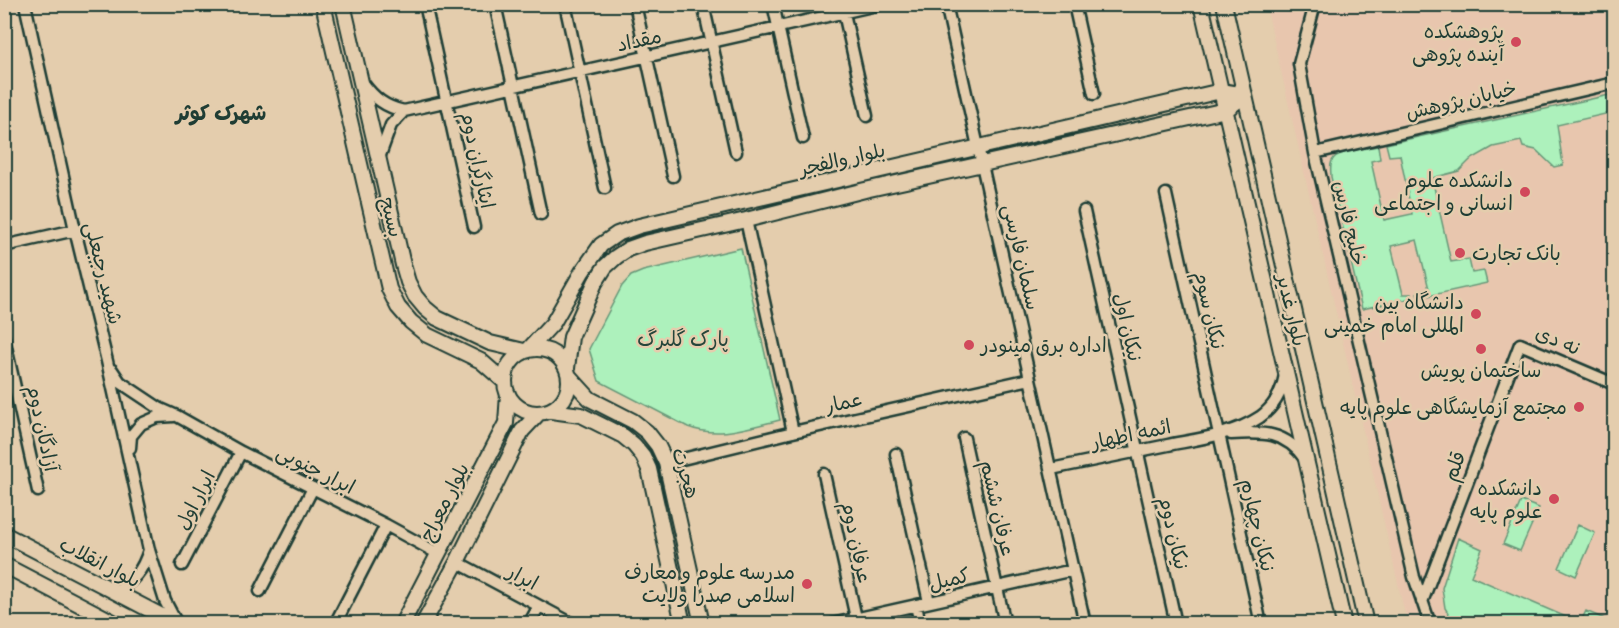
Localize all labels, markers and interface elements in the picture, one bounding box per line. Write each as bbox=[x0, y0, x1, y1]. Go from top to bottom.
place label: پژوهشکده آینده پژوهی bbox=[1412, 19, 1505, 67]
street label: مقداد bbox=[614, 24, 664, 56]
marker: پژوهشکده آینده پژوهی bbox=[1509, 35, 1523, 49]
street label: خیابان پژوهش bbox=[1403, 76, 1519, 125]
district label: شهرک کوثر bbox=[174, 100, 266, 126]
street label: ایثارگران دوم bbox=[452, 109, 500, 212]
street label: بلوار والفجر bbox=[795, 137, 887, 181]
place label: دانشکده علوم انسانی و اجتماعی bbox=[1374, 168, 1513, 216]
street label: خلیج فارس bbox=[1327, 178, 1371, 268]
marker: دانشکده علوم انسانی و اجتماعی bbox=[1518, 185, 1532, 199]
street label: بسیج bbox=[374, 194, 408, 240]
street label: سلمان فارسی bbox=[997, 202, 1046, 313]
street label: شهید رجبعلی bbox=[79, 219, 128, 327]
place label: بانک تجارت bbox=[1472, 241, 1561, 265]
marker: بانک تجارت bbox=[1453, 246, 1467, 260]
street label: نیکان سوم bbox=[1185, 268, 1231, 352]
street label: بلوار غدیر bbox=[1272, 270, 1312, 348]
street label: نیکان اول bbox=[1109, 290, 1147, 364]
place label: دانشگاه بین المللی امام خمینی bbox=[1324, 290, 1464, 340]
marker: دانشگاه بین المللی امام خمینی bbox=[1469, 307, 1483, 321]
street label: نه دی bbox=[1532, 320, 1584, 360]
park label: پارک گلبرگ bbox=[637, 327, 729, 352]
place label: اداره برق مینودر bbox=[979, 333, 1107, 357]
marker: اداره برق مینودر bbox=[962, 338, 976, 352]
marker: ساختمان پویش bbox=[1474, 342, 1488, 356]
place label: ساختمان پویش bbox=[1421, 358, 1541, 383]
street label: آزادگان دوم bbox=[18, 382, 64, 475]
street label: عمار bbox=[822, 386, 865, 418]
place label: مجتمع آزمایشگاهی علوم پایه bbox=[1340, 395, 1567, 423]
marker: مجتمع آزمایشگاهی علوم پایه bbox=[1572, 400, 1586, 414]
street label: ائمه اطهار bbox=[1087, 414, 1173, 455]
street label: ابرار جنوبی bbox=[272, 439, 359, 501]
street label: هجرت bbox=[667, 445, 705, 501]
street label: قلم bbox=[1437, 448, 1473, 485]
street label: عرفان ششم bbox=[972, 458, 1021, 559]
street label: بلوار معراج bbox=[414, 459, 476, 546]
street label: ابرار اول bbox=[170, 466, 220, 534]
street label: نیکان چهارم bbox=[1233, 476, 1280, 574]
place label: دانشکده علوم پایه bbox=[1470, 476, 1542, 527]
marker: دانشکده علوم پایه bbox=[1547, 492, 1561, 506]
street label: نیکان دوم bbox=[1150, 494, 1194, 573]
street label: عرفان دوم bbox=[833, 499, 877, 586]
street label: بلوار انقلاب bbox=[56, 531, 144, 593]
street label: ابرار bbox=[502, 558, 543, 595]
place label: مدرسه علوم و معارف اسلامی صدرا ولایت bbox=[624, 560, 795, 608]
street label: کمیل bbox=[926, 563, 972, 595]
marker: مدرسه علوم و معارف اسلامی صدرا ولایت bbox=[800, 577, 814, 591]

